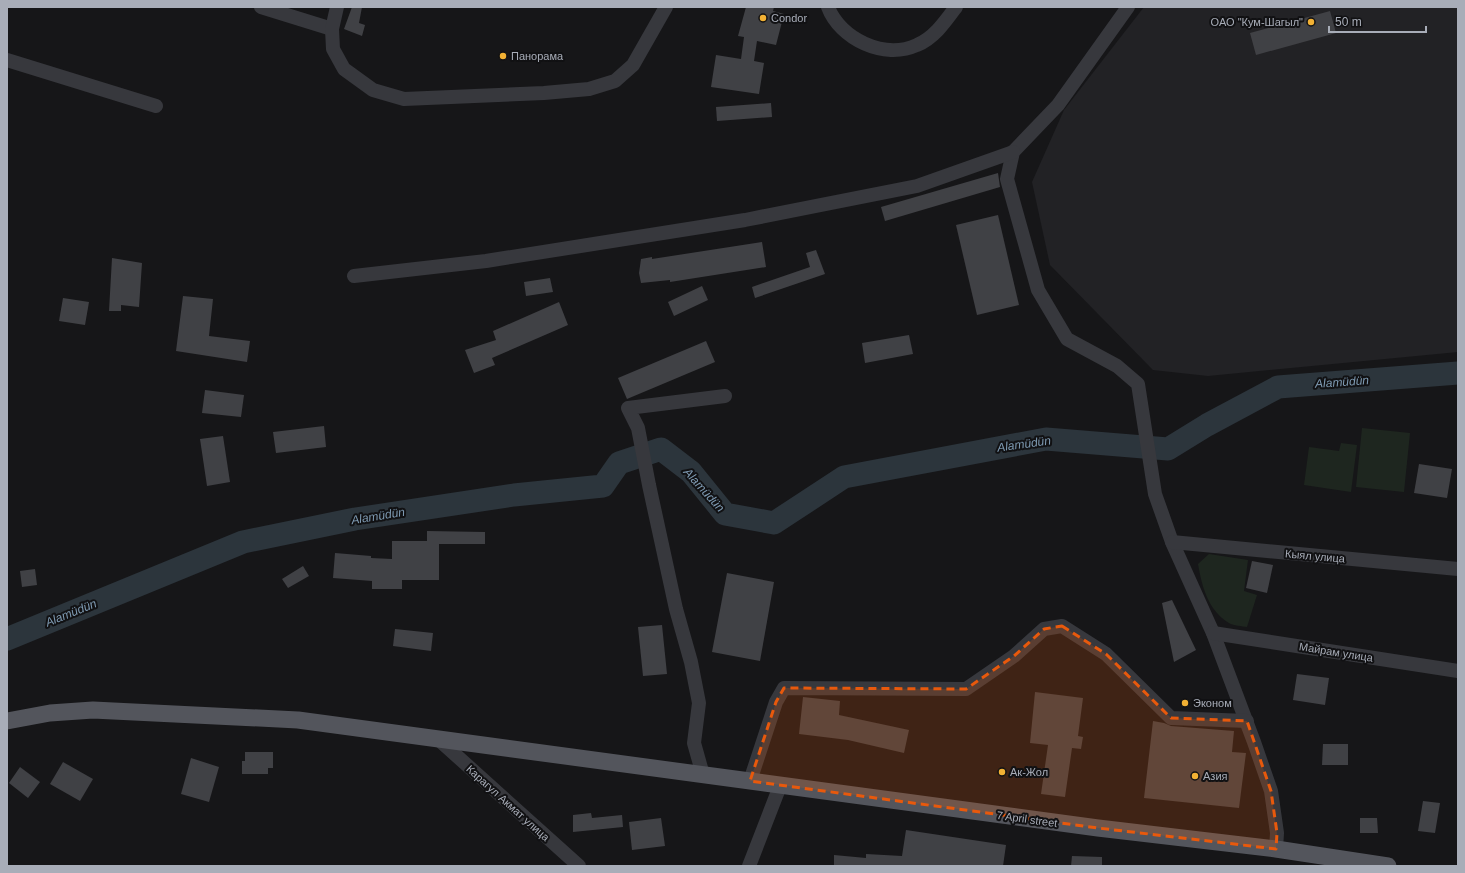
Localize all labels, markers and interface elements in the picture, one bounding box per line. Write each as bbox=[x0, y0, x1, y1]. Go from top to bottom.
scale bar bbox=[1329, 8, 1426, 34]
place label: Condor bbox=[771, 12, 807, 24]
marker: Condor bbox=[758, 13, 768, 23]
text: 50 m bbox=[1335, 15, 1362, 29]
place label: ОАО "Кум-Шагыл" bbox=[1211, 16, 1303, 28]
marker: ОАО "Кум-Шагыл" bbox=[1306, 17, 1316, 27]
place label: Панорама bbox=[511, 50, 564, 62]
marker: Панорама bbox=[498, 51, 508, 61]
water label: Alamüdün bbox=[1314, 373, 1370, 391]
water label: Alamüdün bbox=[995, 433, 1052, 455]
water label: Alamüdün bbox=[680, 464, 727, 515]
water label: Alamüdün bbox=[349, 505, 406, 527]
street label: Кыял улица bbox=[1285, 547, 1346, 565]
water label: Alamüdün bbox=[42, 596, 99, 630]
street label: Майрам улица bbox=[1298, 640, 1375, 664]
place label: Эконом bbox=[1193, 697, 1232, 709]
marker: Эконом bbox=[1180, 698, 1190, 708]
street label: Карагул Акмат улица bbox=[464, 763, 553, 844]
place label: Ак-Жол bbox=[1010, 766, 1048, 778]
marker: Ак-Жол bbox=[997, 767, 1007, 777]
place label: Азия bbox=[1203, 770, 1228, 782]
marker: Азия bbox=[1190, 771, 1200, 781]
street label: 7 April street bbox=[996, 809, 1058, 829]

